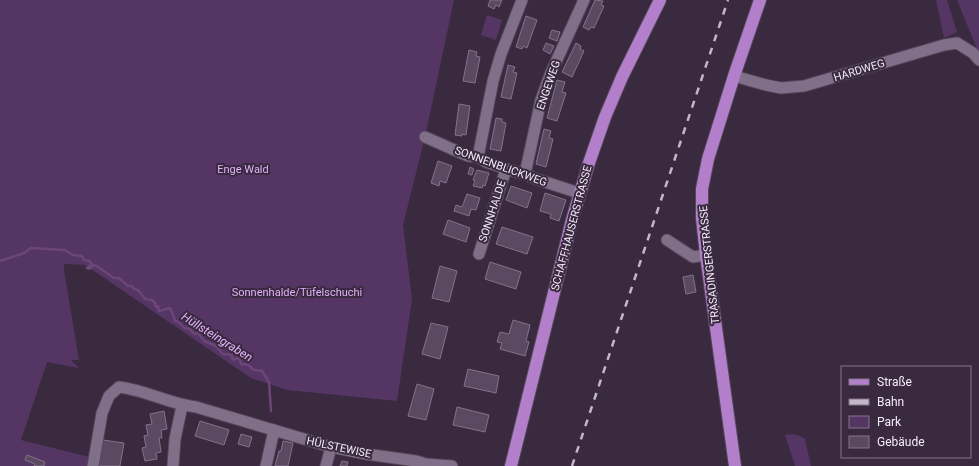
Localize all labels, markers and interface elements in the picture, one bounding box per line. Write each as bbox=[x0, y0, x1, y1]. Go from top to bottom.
street label: HARDWEG bbox=[832, 57, 886, 84]
street label: ENGEWEG bbox=[534, 59, 563, 112]
street label: SONNENBLICKWEG bbox=[453, 144, 549, 189]
park label: Enge Wald bbox=[217, 163, 269, 176]
street label: SCHAFFHAUSERSTRASSE bbox=[549, 164, 594, 292]
street label: SONNHALDE bbox=[476, 179, 509, 244]
street label: TRASADINGERSTRASSE bbox=[697, 205, 722, 325]
park label: Sonnenhalde/Tüfelschuchi bbox=[232, 286, 362, 299]
water label: Hüllsteingraben bbox=[179, 310, 255, 364]
legend bbox=[841, 366, 971, 458]
text: Straße bbox=[877, 375, 912, 389]
text: Bahn bbox=[877, 395, 904, 409]
text: Park bbox=[877, 415, 902, 429]
street label: HÜLSTEWISE bbox=[305, 434, 372, 461]
text: Gebäude bbox=[877, 435, 925, 449]

